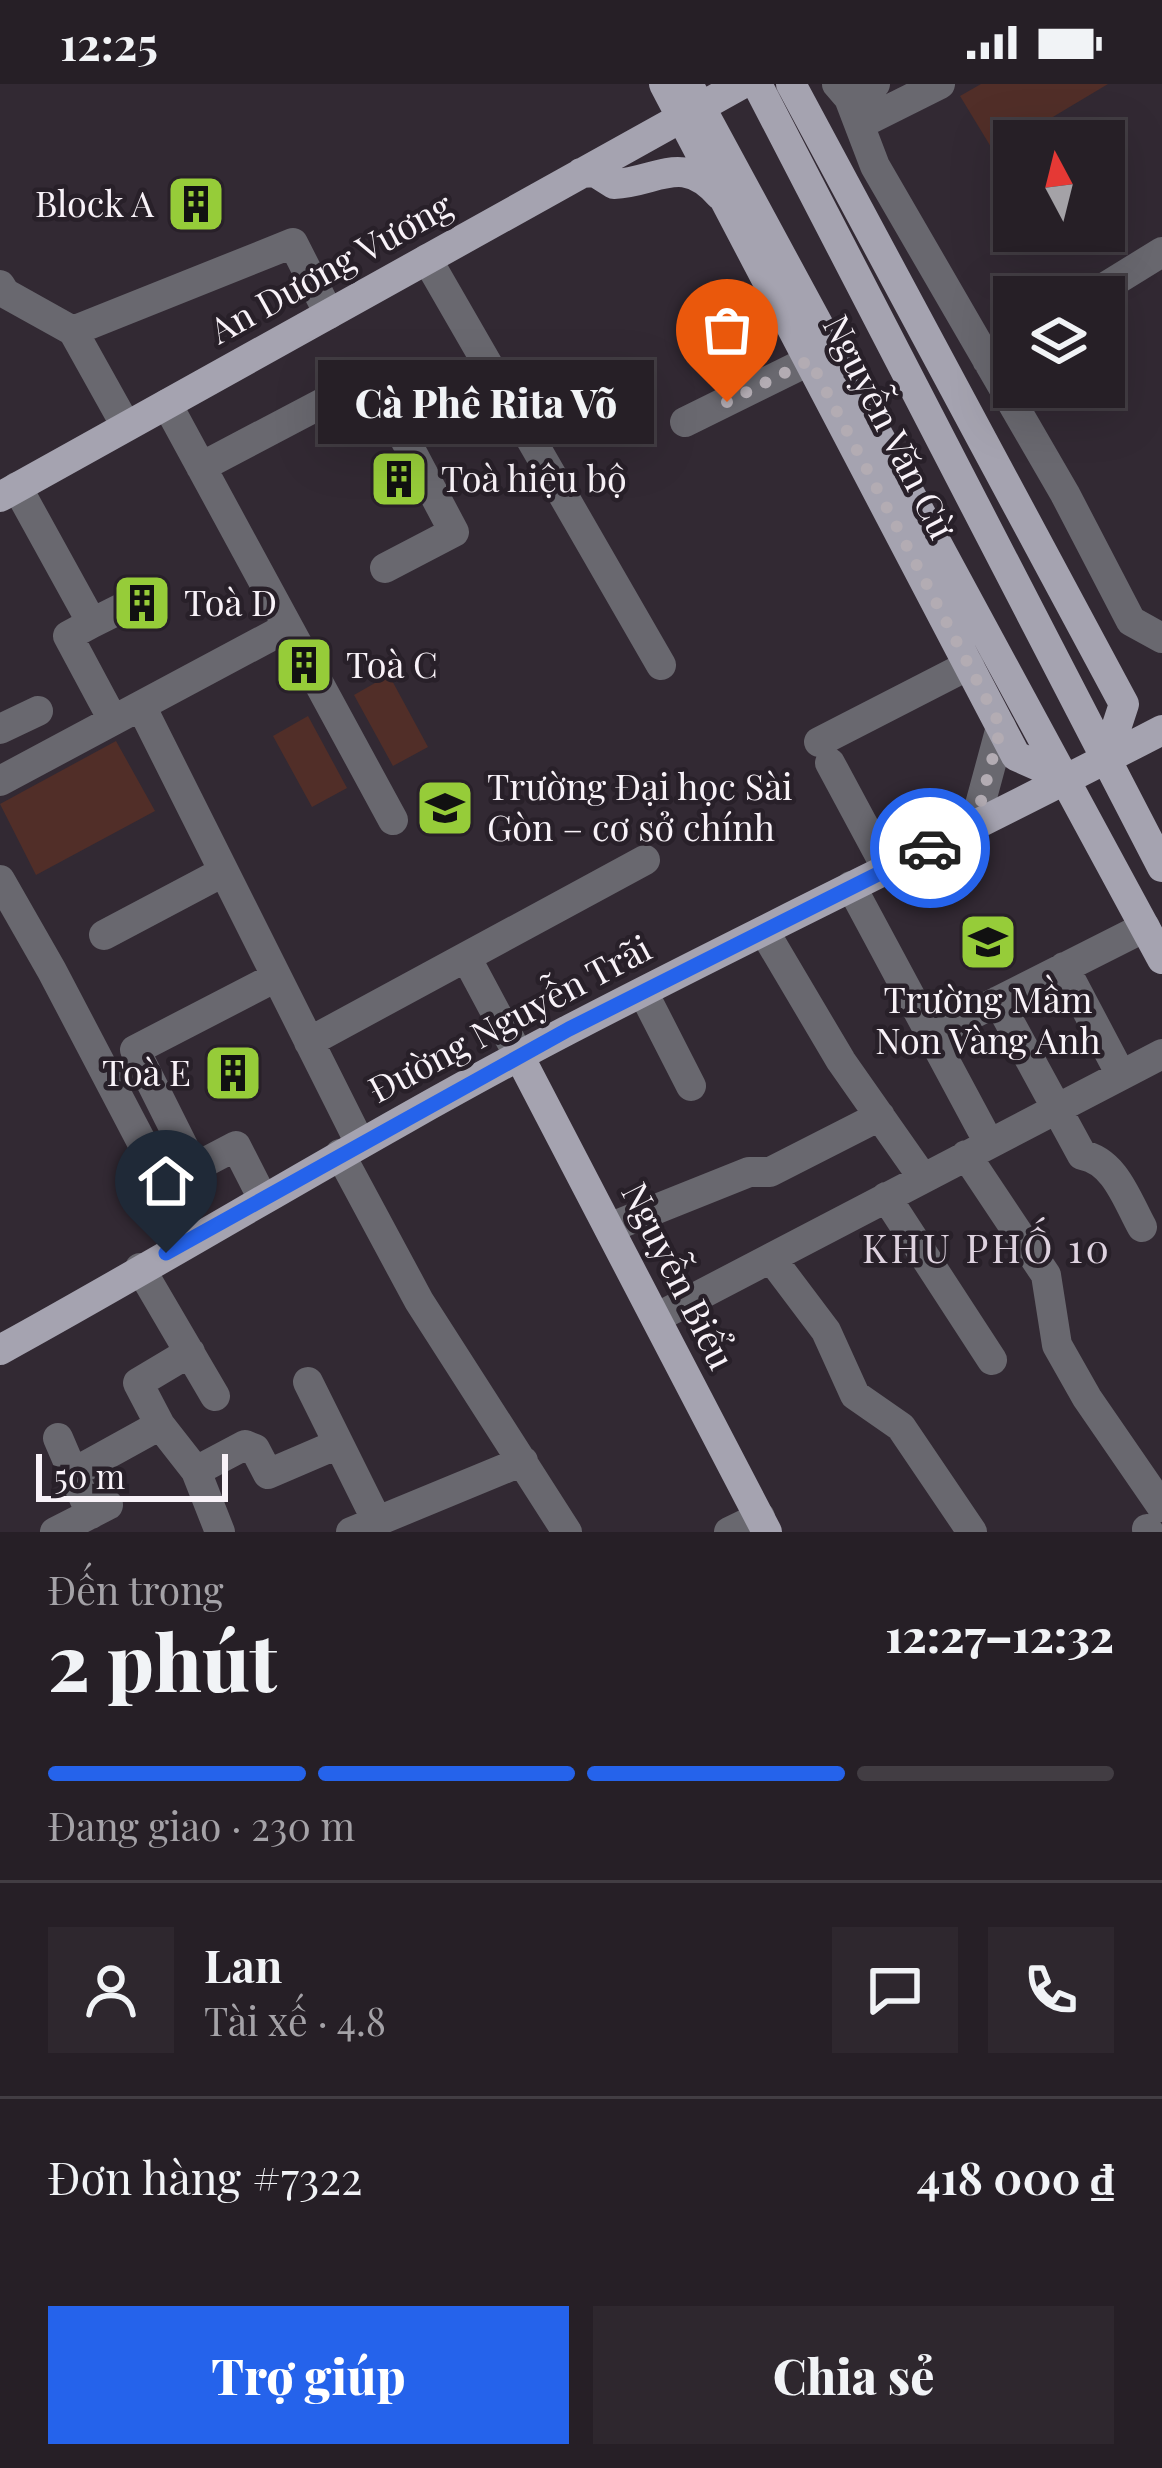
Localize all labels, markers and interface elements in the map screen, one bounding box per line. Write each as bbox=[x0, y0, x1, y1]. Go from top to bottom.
text: 12:25 bbox=[60, 12, 158, 72]
north arrow bbox=[993, 120, 1125, 252]
map controls bbox=[993, 120, 1125, 408]
building icon: Block A bbox=[165, 173, 227, 235]
place label: Block A bbox=[35, 178, 154, 226]
street label: An Dương Vương bbox=[199, 180, 460, 353]
button: layers bbox=[993, 276, 1125, 408]
pin bbox=[676, 279, 778, 402]
icon: bag bbox=[694, 297, 760, 363]
street label: Nguyễn Văn Cừ bbox=[814, 306, 968, 546]
callout: Cà Phê Rita Võ bbox=[319, 360, 655, 444]
text: Cà Phê Rita Võ bbox=[355, 376, 617, 428]
building icon: Toà hiệu bộ bbox=[368, 448, 430, 510]
place label: Toà hiệu bộ bbox=[441, 453, 627, 501]
building icon: Toà D bbox=[111, 572, 173, 634]
place label: Toà D bbox=[184, 577, 277, 625]
building icon: Toà C bbox=[273, 634, 335, 696]
place label: Toà C bbox=[346, 639, 438, 687]
place label: Trường Đại học Sài Gòn – cơ sở chính bbox=[487, 761, 793, 850]
school or university icon: Trường Đại học Sài Gòn – cơ sở chính bbox=[414, 777, 476, 839]
courier bbox=[870, 788, 990, 908]
icon: car bbox=[897, 815, 963, 881]
school or university icon: Trường Mầm Non Vàng Anh bbox=[957, 911, 1019, 973]
street label: Đường Nguyễn Trãi bbox=[360, 923, 659, 1112]
place label: Trường Mầm Non Vàng Anh bbox=[875, 974, 1101, 1063]
building icon: Toà E bbox=[202, 1042, 264, 1104]
place label: Toà E bbox=[102, 1047, 191, 1095]
pin bbox=[115, 1130, 217, 1253]
icon: home bbox=[133, 1148, 199, 1214]
street label: Nguyễn Biểu bbox=[612, 1174, 747, 1377]
district label: KHU PHỐ 10 bbox=[862, 1216, 1112, 1273]
scale bar bbox=[36, 1448, 228, 1501]
text: 50 m bbox=[54, 1453, 125, 1497]
text: Đến trong bbox=[48, 1563, 224, 1615]
text: 12:27–12:32 bbox=[885, 1604, 1114, 1664]
text: 2 phút bbox=[48, 1608, 277, 1712]
text: Đang giao · 230 m bbox=[48, 1799, 355, 1851]
button: person bbox=[48, 1927, 174, 2053]
button: chat bbox=[832, 1927, 958, 2053]
button: phone bbox=[988, 1927, 1114, 2053]
text: Lan bbox=[204, 1934, 282, 1994]
text: Tài xế · 4.8 bbox=[204, 1994, 386, 2046]
text: Đơn hàng #7322 bbox=[48, 2146, 363, 2206]
text: 418 000 ₫ bbox=[917, 2146, 1114, 2206]
button: Trợ giúp bbox=[48, 2306, 569, 2444]
button: Chia sẻ bbox=[593, 2306, 1114, 2444]

